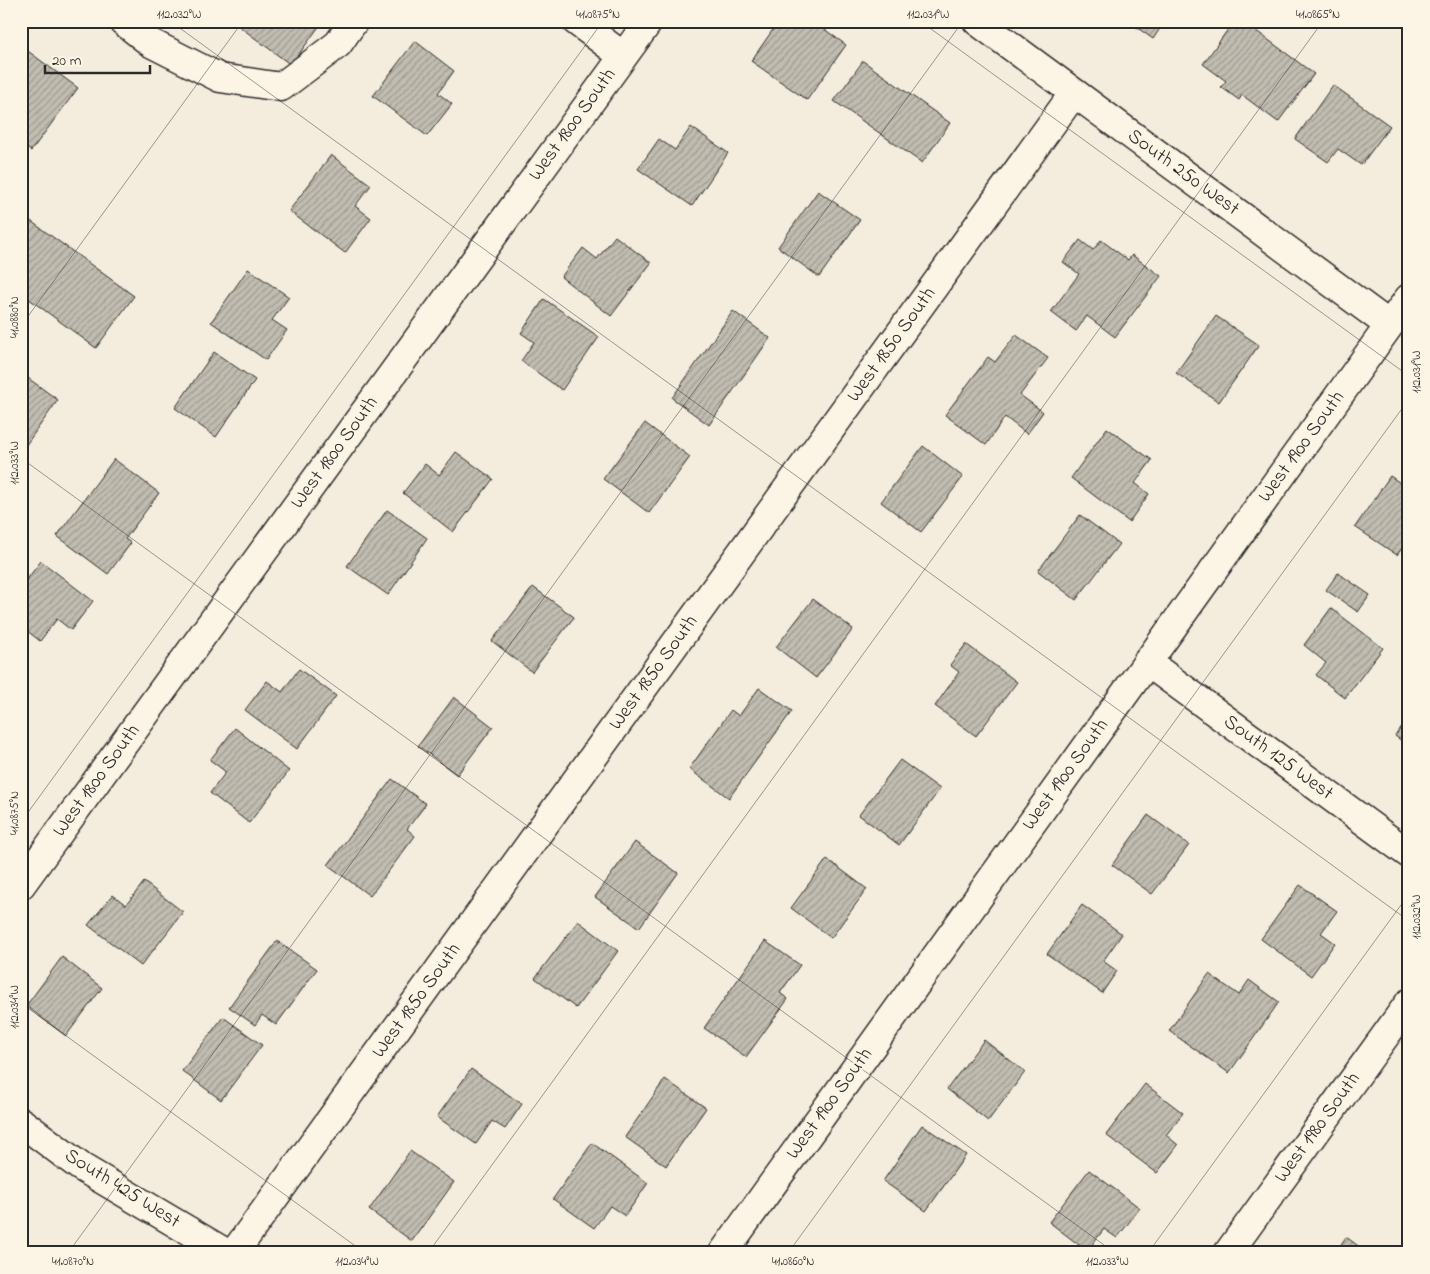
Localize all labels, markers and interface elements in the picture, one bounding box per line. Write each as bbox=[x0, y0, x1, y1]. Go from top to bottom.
text: 112.032°W bbox=[157, 6, 201, 24]
text: 41.0875°N bbox=[576, 6, 620, 24]
text: 112.031°W bbox=[907, 6, 949, 24]
text: 41.0865°N bbox=[1296, 6, 1340, 24]
scale bar bbox=[45, 42, 150, 74]
text: 20 m bbox=[52, 50, 82, 72]
street label: West 1800 South bbox=[522, 63, 624, 187]
street label: South 250 West bbox=[1121, 122, 1245, 224]
street label: West 1850 South bbox=[840, 281, 944, 409]
text: 41.0880°N bbox=[6, 296, 24, 338]
text: 112.031°W bbox=[1408, 351, 1426, 393]
street label: West 1900 South bbox=[1252, 385, 1352, 509]
street label: West 1800 South bbox=[284, 391, 386, 515]
text: 112.033°W bbox=[6, 441, 24, 485]
street label: West 1850 South bbox=[602, 609, 706, 737]
street label: South 125 West bbox=[1217, 708, 1339, 808]
street label: West 1900 South bbox=[1016, 713, 1116, 837]
street label: West 1800 South bbox=[46, 719, 148, 843]
text: 41.0875°N bbox=[6, 791, 24, 835]
text: 112.032°W bbox=[1408, 895, 1426, 939]
street label: West 1850 South bbox=[365, 937, 469, 1065]
text: 112.034°W bbox=[6, 985, 24, 1029]
street label: West 1900 South bbox=[780, 1042, 880, 1166]
street label: West 1980 South bbox=[1268, 1067, 1368, 1189]
street label: South 425 West bbox=[58, 1142, 186, 1236]
text: 41.0870°N bbox=[52, 1253, 94, 1271]
text: 112.034°W bbox=[335, 1253, 379, 1271]
text: 41.0860°N bbox=[772, 1253, 814, 1271]
text: 112.033°W bbox=[1085, 1253, 1129, 1271]

